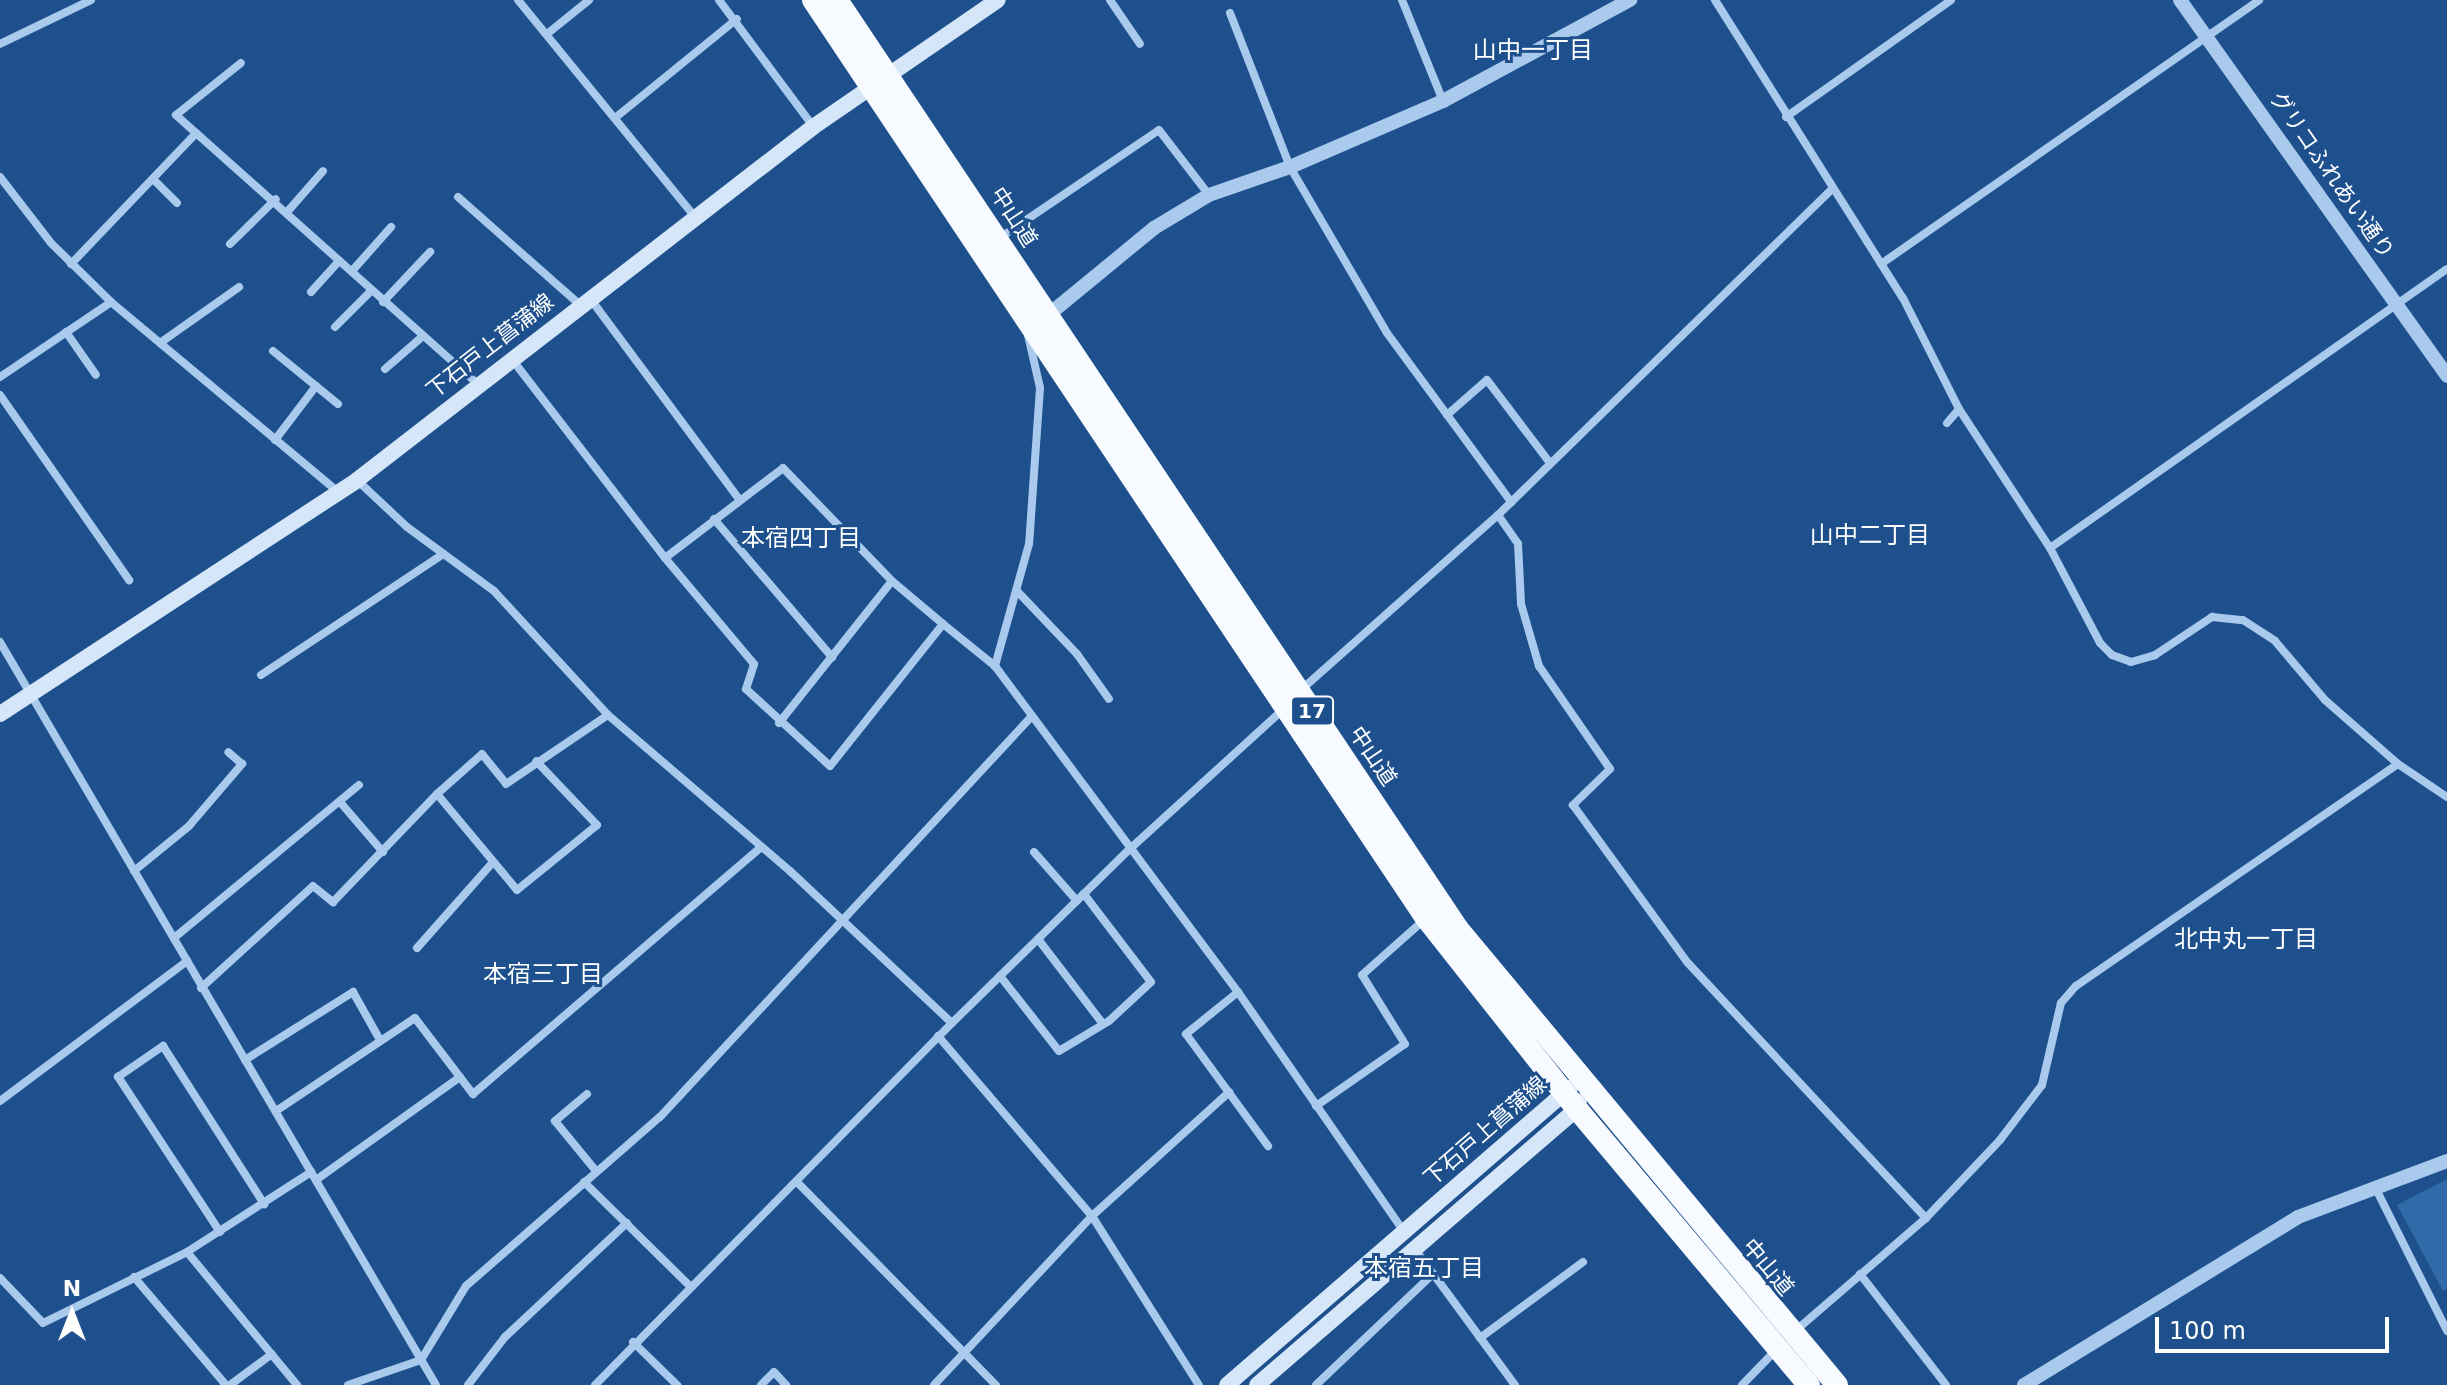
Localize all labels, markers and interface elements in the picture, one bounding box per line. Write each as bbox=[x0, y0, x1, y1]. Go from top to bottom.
district label: 山中一丁目 bbox=[1473, 37, 1593, 65]
street label: グリコふれあい通り bbox=[2264, 86, 2400, 264]
street label: 中山道 bbox=[985, 182, 1043, 252]
street label: 下石戸上菖蒲線 bbox=[421, 288, 559, 404]
district label: 山中二丁目 bbox=[1810, 522, 1930, 550]
district label: 本宿四丁目 bbox=[741, 525, 861, 553]
road number: 17 bbox=[1290, 695, 1334, 727]
street label: 中山道 bbox=[1344, 721, 1402, 791]
district label: 北中丸一丁目 bbox=[2174, 926, 2318, 954]
district label: 本宿三丁目 bbox=[483, 961, 603, 989]
street label: 下石戸上菖蒲線 bbox=[1418, 1071, 1552, 1191]
street label: 中山道 bbox=[1737, 1233, 1799, 1301]
district label: 本宿五丁目 bbox=[1364, 1255, 1484, 1283]
north arrow bbox=[32, 1273, 112, 1353]
text: N bbox=[63, 1276, 81, 1301]
scale bar bbox=[2159, 1301, 2393, 1351]
text: 100 m bbox=[2169, 1317, 2246, 1345]

